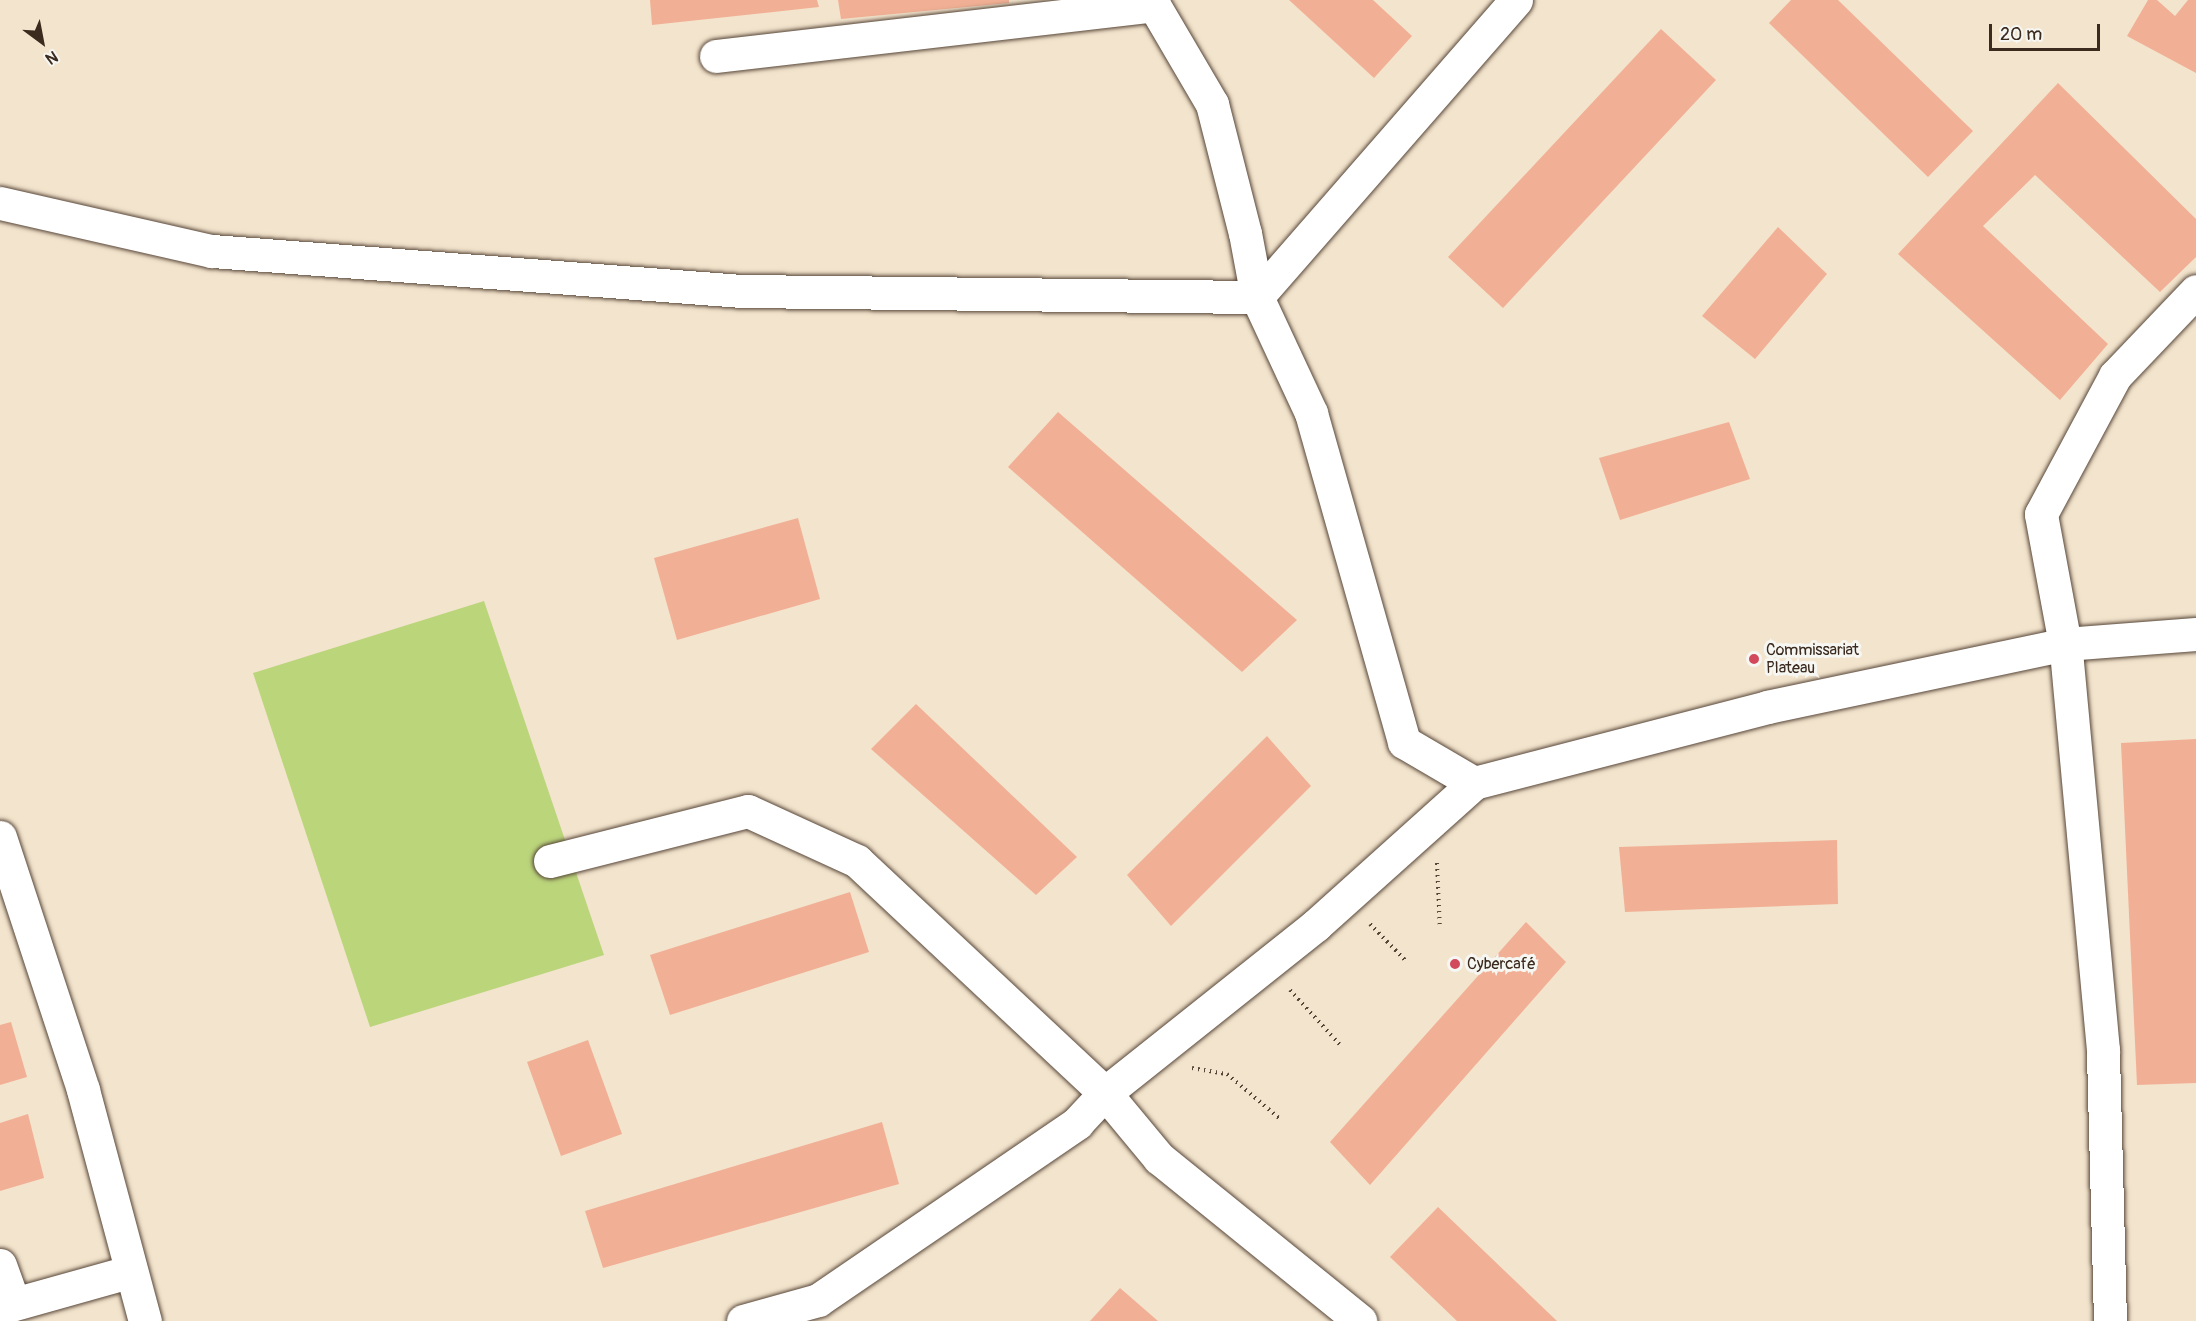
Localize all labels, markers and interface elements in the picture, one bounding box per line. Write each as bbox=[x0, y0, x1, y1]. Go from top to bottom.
north arrow bbox=[12, 12, 72, 72]
scale bar bbox=[1992, 12, 2103, 50]
text: 20 m bbox=[2000, 23, 2042, 46]
text: N bbox=[42, 46, 61, 69]
place label: Commissariat Plateau bbox=[1766, 640, 1859, 678]
marker: Commissariat Plateau bbox=[1747, 652, 1761, 666]
place label: Cybercafé bbox=[1467, 954, 1536, 974]
marker: Cybercafé bbox=[1448, 957, 1462, 971]

